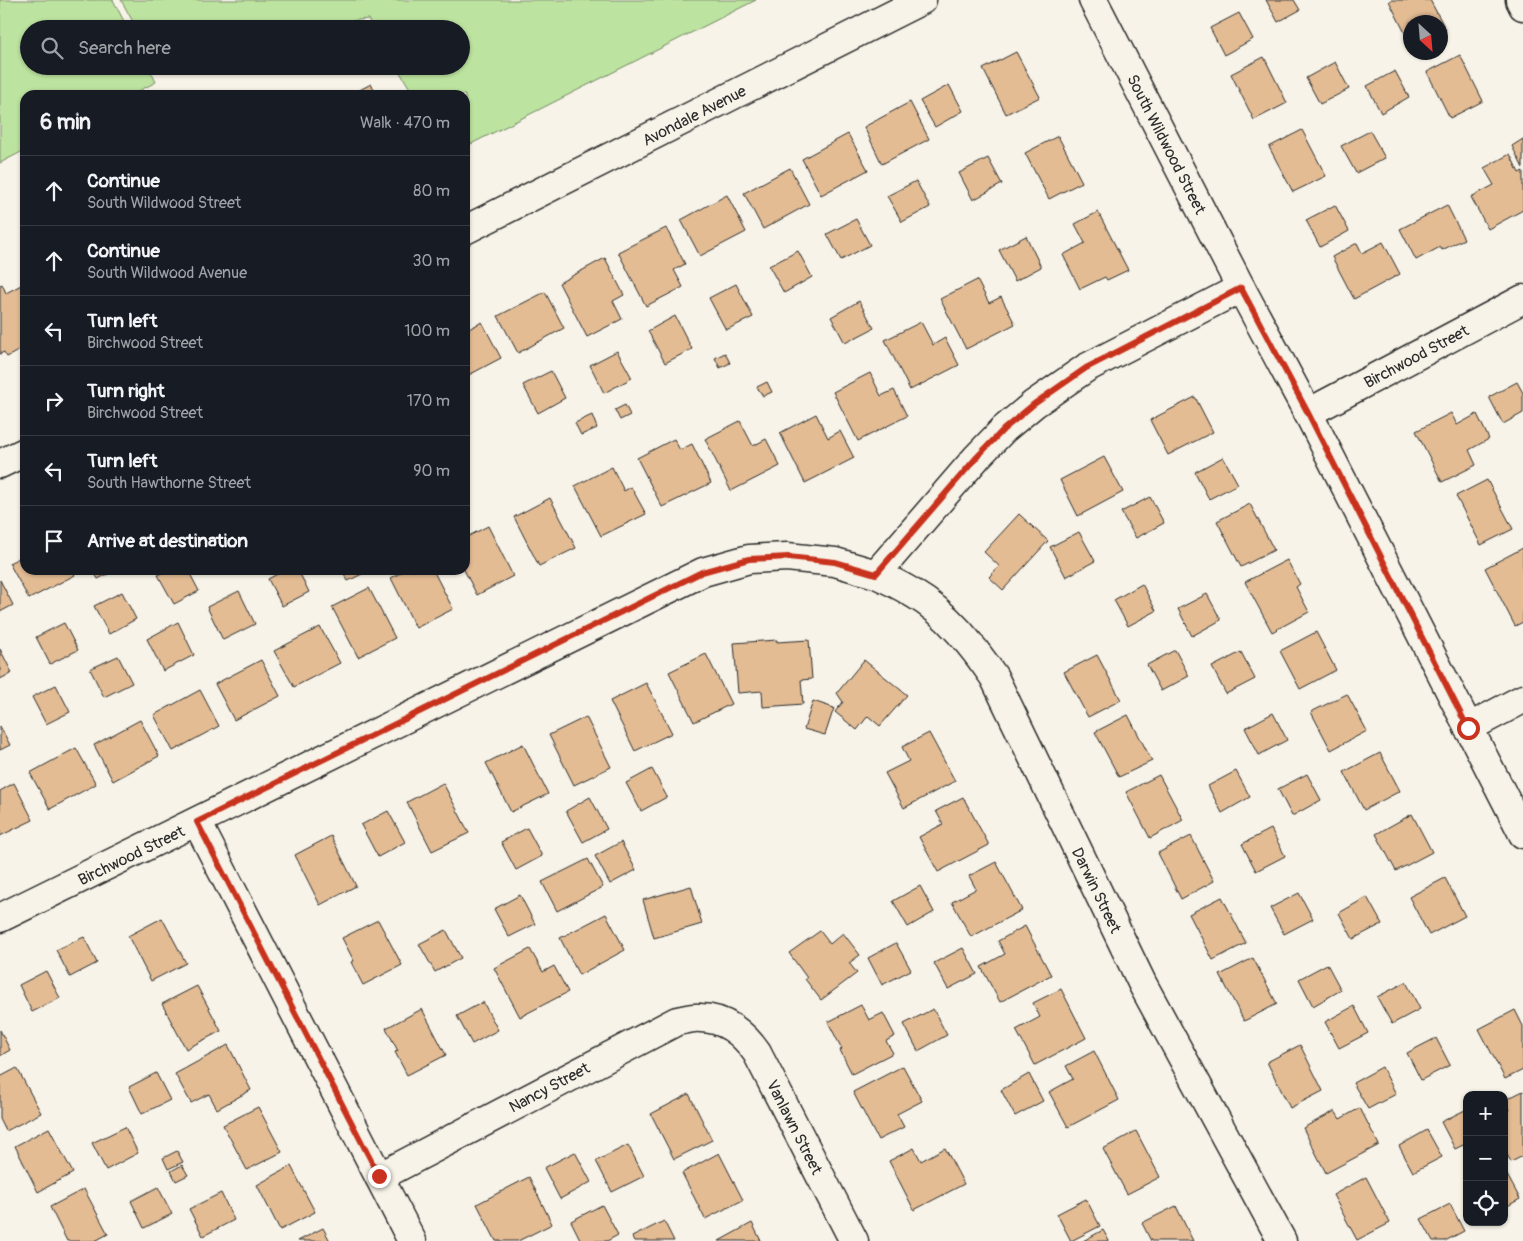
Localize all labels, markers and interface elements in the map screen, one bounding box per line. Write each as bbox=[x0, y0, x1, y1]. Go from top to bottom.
north arrow bbox=[1403, 15, 1448, 60]
search box bbox=[20, 20, 470, 75]
icon: search bbox=[38, 34, 66, 62]
text: Search here bbox=[78, 36, 171, 60]
street label: South Wildwood Street bbox=[1122, 71, 1210, 218]
street label: Avondale Avenue bbox=[639, 81, 750, 151]
text: 6 min bbox=[40, 109, 91, 136]
text: Walk · 470 m bbox=[360, 113, 450, 133]
text: Continue bbox=[87, 169, 160, 193]
icon: ahead bbox=[40, 177, 68, 205]
text: 80 m bbox=[413, 181, 450, 201]
text: South Wildwood Street bbox=[87, 193, 241, 213]
text: Continue bbox=[87, 239, 160, 263]
icon: ahead bbox=[40, 247, 68, 275]
text: 30 m bbox=[412, 251, 450, 271]
text: South Wildwood Avenue bbox=[87, 263, 247, 283]
text: Turn left bbox=[87, 309, 157, 333]
icon: left bbox=[40, 317, 68, 345]
text: 100 m bbox=[404, 321, 450, 341]
street label: Birchwood Street bbox=[1361, 321, 1473, 393]
text: Birchwood Street bbox=[87, 333, 203, 353]
text: Turn right bbox=[87, 379, 165, 403]
icon: right bbox=[40, 387, 68, 415]
text: 170 m bbox=[407, 391, 450, 411]
text: Birchwood Street bbox=[87, 403, 203, 423]
text: Turn left bbox=[87, 449, 157, 473]
icon: left bbox=[40, 457, 68, 485]
text: 90 m bbox=[413, 461, 450, 481]
text: South Hawthorne Street bbox=[87, 473, 251, 493]
icon: arrive bbox=[40, 527, 68, 555]
text: Arrive at destination bbox=[87, 529, 248, 553]
route start bbox=[1457, 717, 1480, 740]
street label: Birchwood Street bbox=[75, 821, 188, 890]
street label: Darwin Street bbox=[1067, 844, 1126, 937]
street label: Nancy Street bbox=[506, 1058, 594, 1118]
street label: Vanlawn Street bbox=[762, 1077, 827, 1179]
map controls bbox=[1463, 1091, 1508, 1226]
button: + bbox=[1463, 1091, 1508, 1136]
button: − bbox=[1463, 1136, 1508, 1181]
route end bbox=[368, 1165, 391, 1188]
button: locate bbox=[1463, 1181, 1508, 1226]

